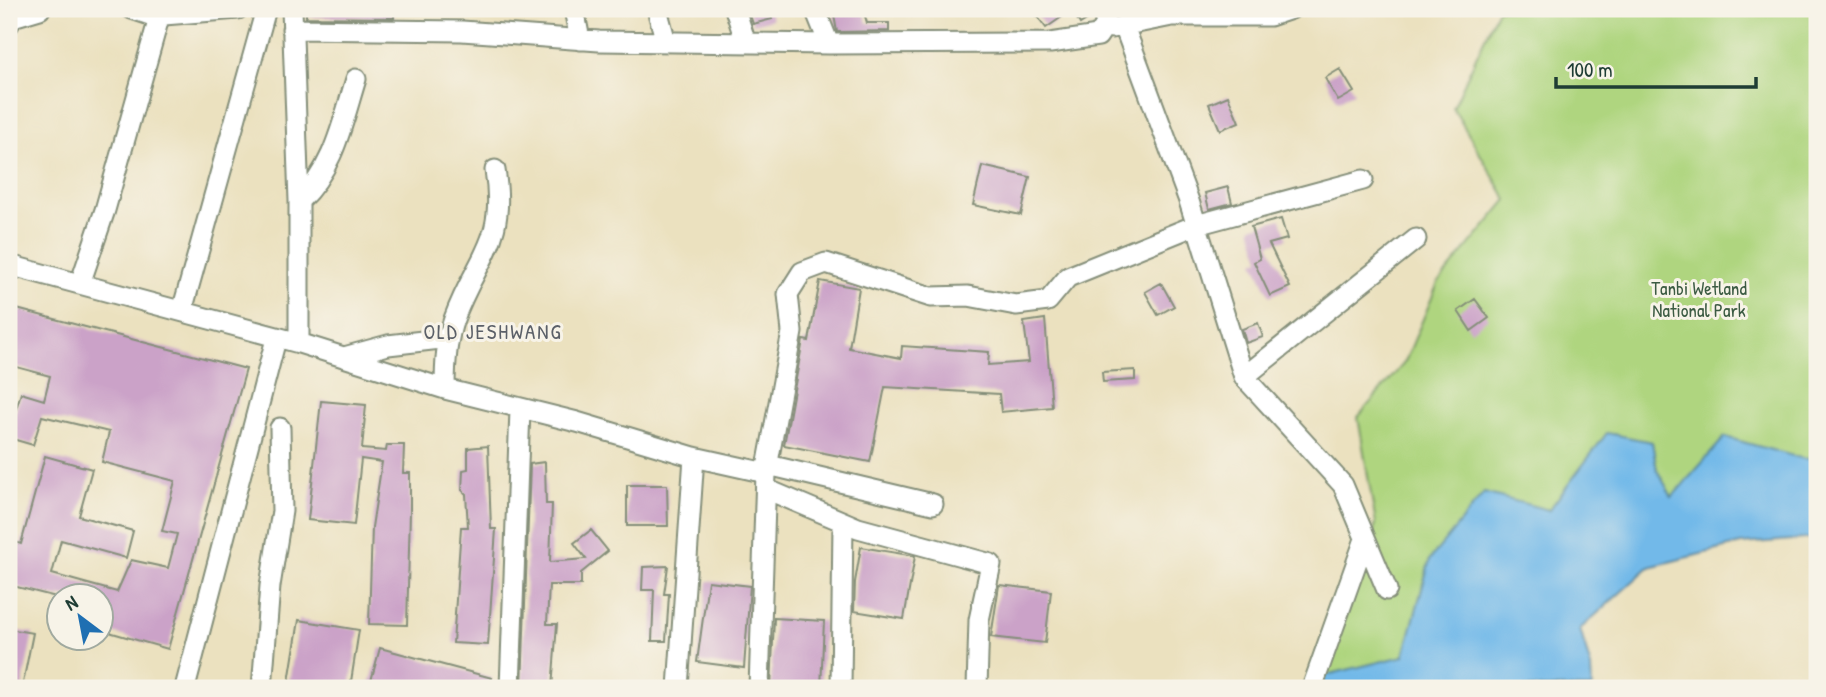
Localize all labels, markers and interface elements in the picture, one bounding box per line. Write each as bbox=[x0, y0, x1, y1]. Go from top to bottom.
scale bar bbox=[1556, 46, 1756, 90]
text: 100 m bbox=[1567, 55, 1613, 84]
park label: Tanbi Wetland National Park bbox=[1651, 275, 1747, 323]
district label: OLD JESHWANG bbox=[423, 317, 563, 346]
north arrow bbox=[46, 582, 116, 652]
text: N bbox=[60, 589, 82, 616]

